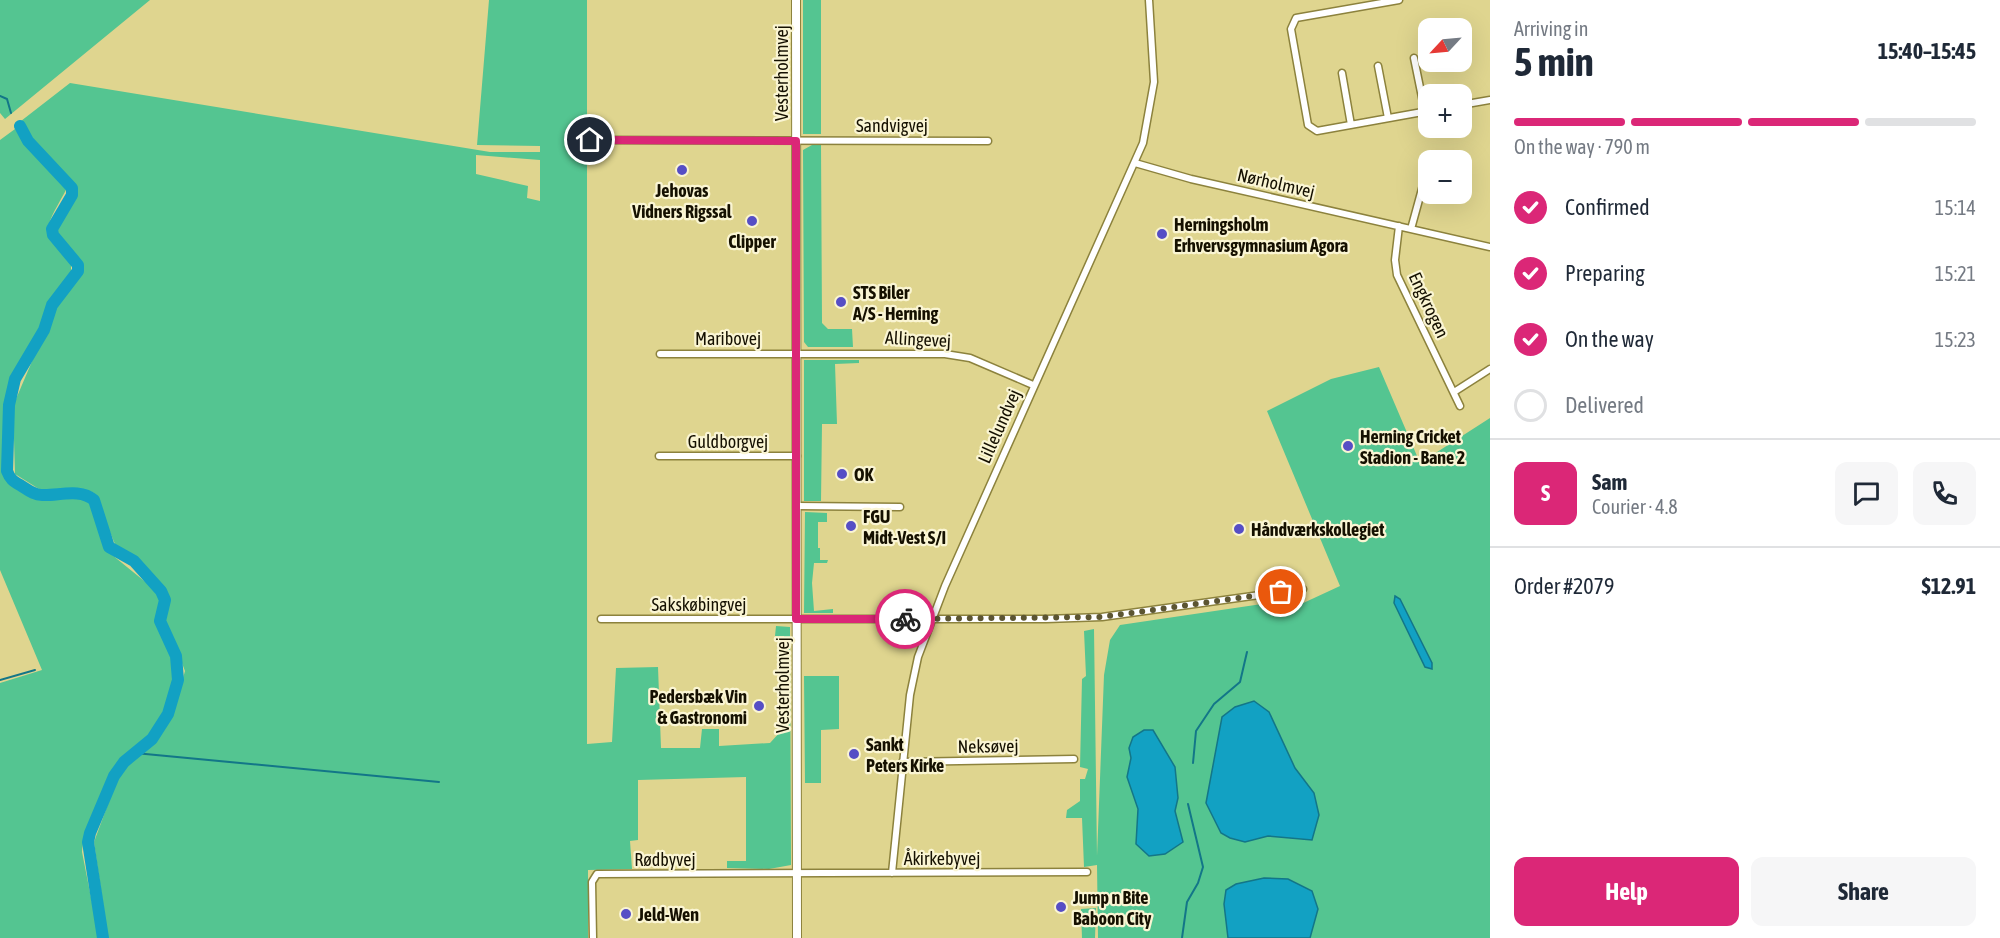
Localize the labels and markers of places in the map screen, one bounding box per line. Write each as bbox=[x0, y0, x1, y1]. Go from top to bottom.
pin bbox=[564, 114, 615, 165]
marker: Jehovas Vidners Rigssal bbox=[675, 163, 689, 177]
place label: Jehovas Vidners Rigssal bbox=[631, 180, 732, 222]
marker: Clipper bbox=[745, 214, 759, 228]
place label: Herningsholm Erhvervsgymnasium Agora bbox=[1174, 214, 1348, 256]
marker: Herningsholm Erhvervsgymnasium Agora bbox=[1155, 227, 1169, 241]
place label: Clipper bbox=[728, 231, 776, 252]
place label: STS Biler A/S - Herning bbox=[852, 282, 938, 324]
marker: STS Biler A/S - Herning bbox=[834, 295, 848, 309]
place label: Herning Cricket Stadion - Bane 2 bbox=[1360, 426, 1465, 468]
marker: Herning Cricket Stadion - Bane 2 bbox=[1341, 439, 1355, 453]
place label: OK bbox=[854, 464, 874, 485]
marker: OK bbox=[835, 467, 849, 481]
place label: FGU Midt-Vest S/I bbox=[863, 506, 946, 548]
marker: FGU Midt-Vest S/I bbox=[844, 519, 858, 533]
place label: Håndværkskollegiet bbox=[1251, 519, 1385, 540]
marker: Håndværkskollegiet bbox=[1232, 522, 1246, 536]
pin bbox=[1255, 566, 1306, 617]
place label: Pedersbæk Vin & Gastronomi bbox=[650, 686, 747, 728]
marker: Pedersbæk Vin & Gastronomi bbox=[752, 699, 766, 713]
place label: Sankt Peters Kirke bbox=[866, 734, 944, 776]
marker: Sankt Peters Kirke bbox=[847, 747, 861, 761]
place label: Jump n Bite Baboon City bbox=[1072, 887, 1152, 929]
marker: Jump n Bite Baboon City bbox=[1054, 900, 1068, 914]
place label: Jeld-Wen bbox=[637, 904, 699, 925]
marker: Jeld-Wen bbox=[619, 907, 633, 921]

